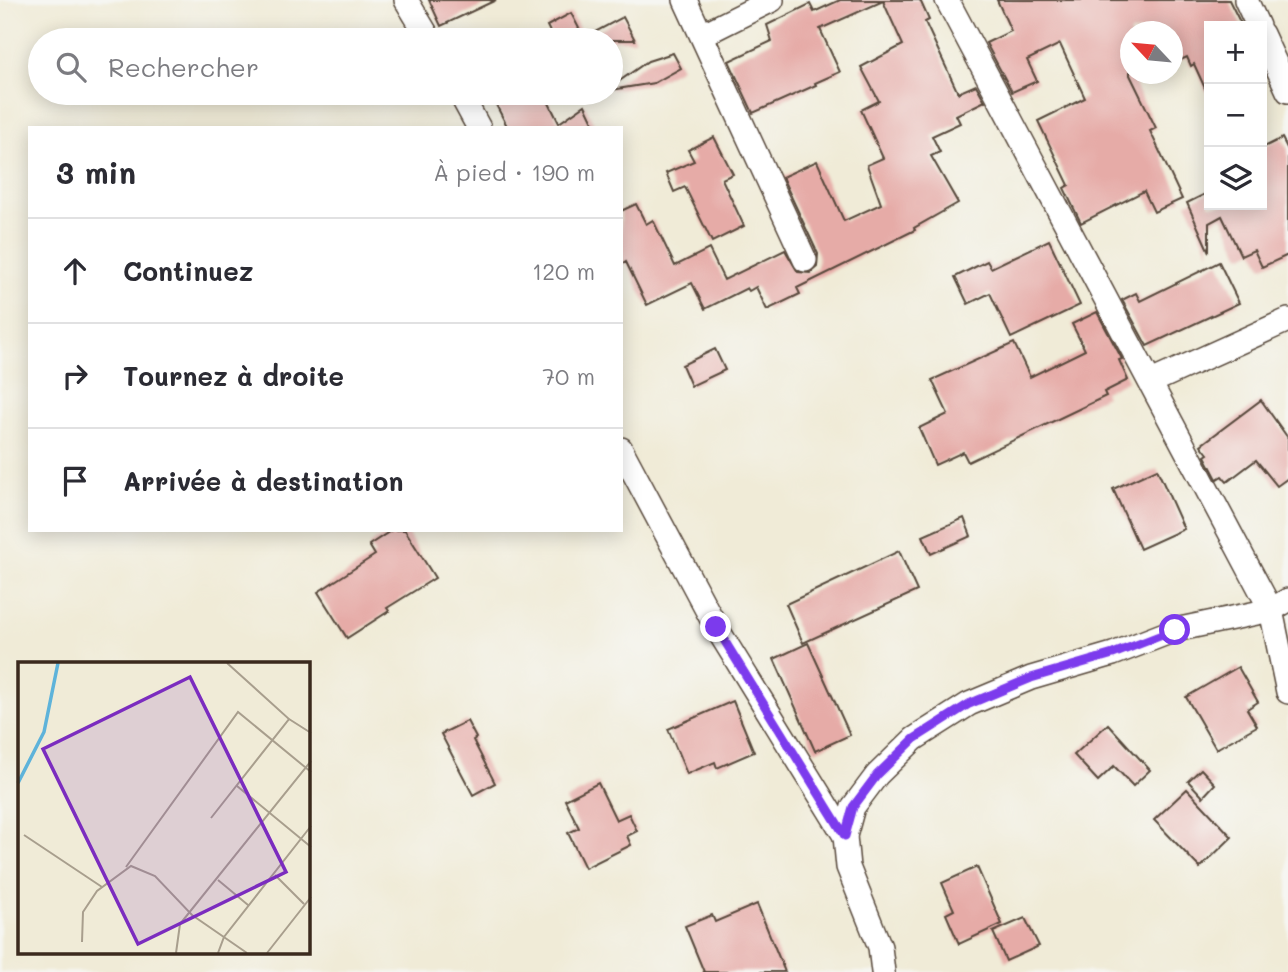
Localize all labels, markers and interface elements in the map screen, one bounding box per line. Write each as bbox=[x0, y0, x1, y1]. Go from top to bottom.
north arrow bbox=[1120, 21, 1183, 84]
map controls bbox=[1204, 21, 1267, 210]
button: + bbox=[1204, 21, 1267, 84]
search box bbox=[28, 28, 623, 105]
icon: search bbox=[52, 48, 90, 86]
text: Rechercher bbox=[108, 50, 259, 84]
button: − bbox=[1204, 84, 1267, 147]
button: layers bbox=[1204, 147, 1267, 210]
text: 3 min bbox=[56, 152, 136, 192]
text: À pied · 190 m bbox=[433, 157, 595, 187]
icon: ahead bbox=[56, 252, 94, 290]
text: Continuez bbox=[123, 254, 253, 288]
text: 120 m bbox=[532, 256, 595, 286]
icon: right bbox=[56, 357, 94, 395]
text: Tournez à droite bbox=[123, 359, 344, 393]
text: 70 m bbox=[542, 361, 595, 391]
icon: arrive bbox=[56, 462, 94, 500]
text: Arrivée à destination bbox=[123, 464, 403, 498]
route end bbox=[700, 611, 731, 642]
route start bbox=[1159, 614, 1190, 645]
inset map bbox=[18, 662, 310, 954]

